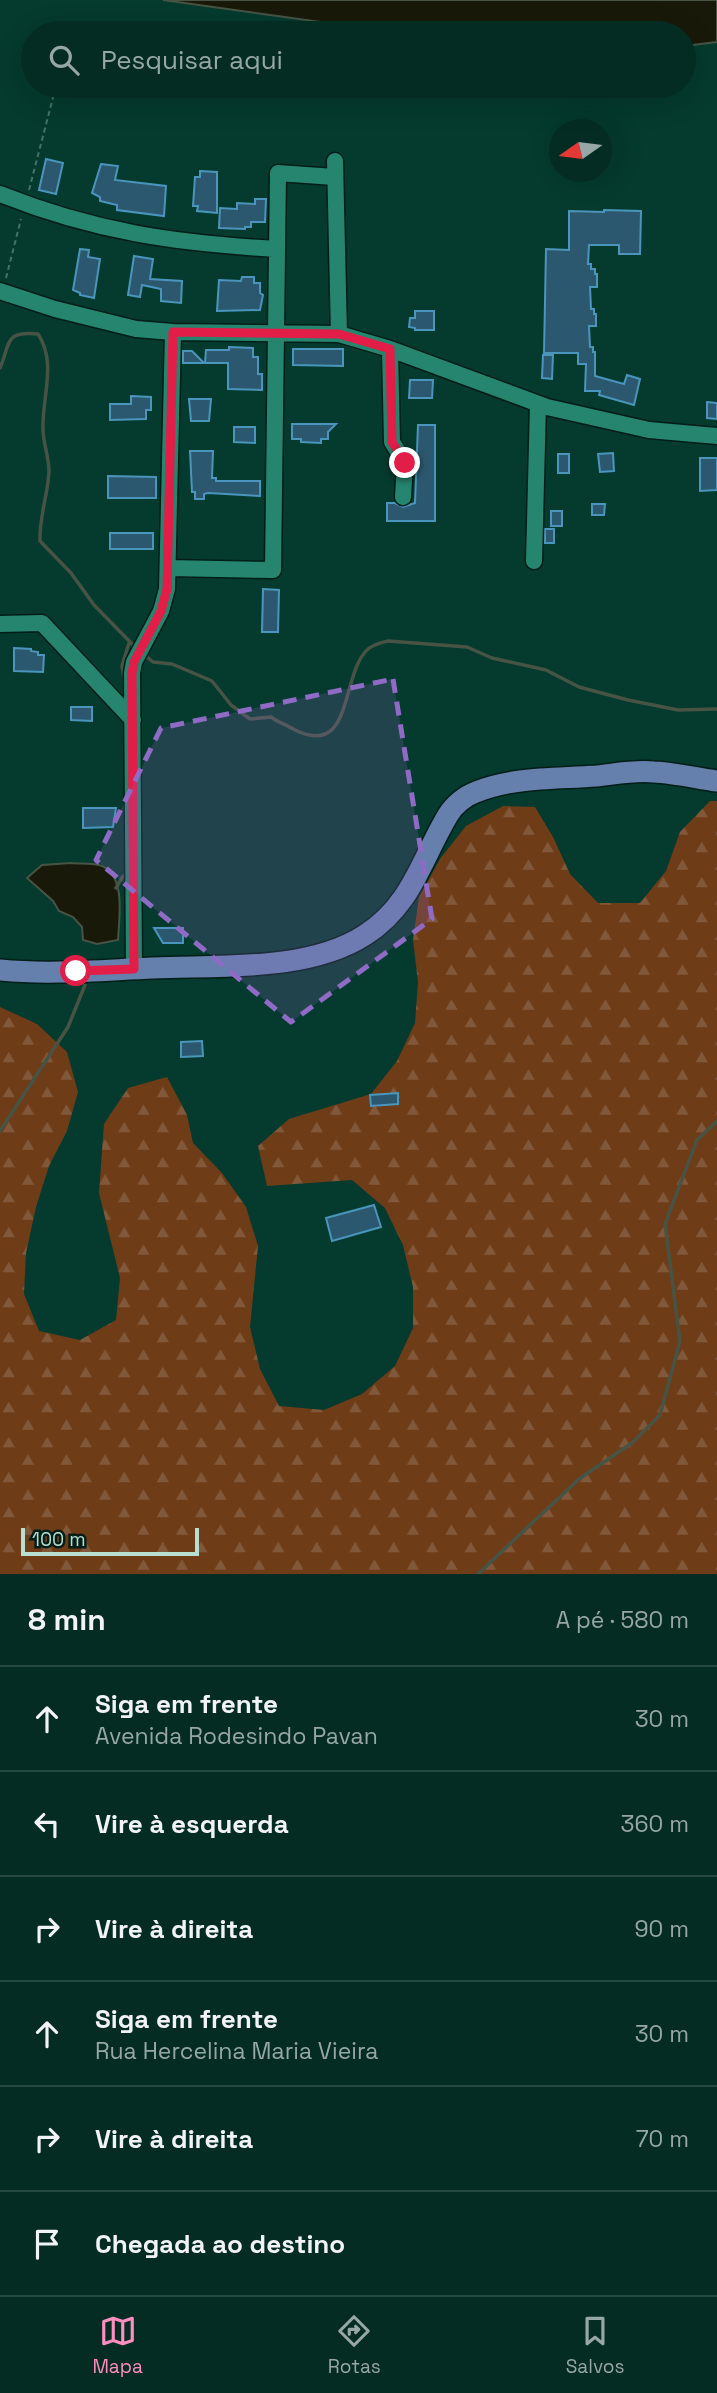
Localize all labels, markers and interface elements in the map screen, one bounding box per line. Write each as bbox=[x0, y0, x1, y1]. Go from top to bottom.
search box bbox=[21, 21, 696, 98]
icon: search bbox=[45, 41, 83, 79]
text: Pesquisar aqui bbox=[101, 43, 283, 77]
north arrow bbox=[549, 119, 612, 182]
route end bbox=[389, 447, 420, 478]
route start bbox=[60, 955, 91, 986]
scale bar bbox=[21, 1525, 200, 1557]
text: 100 m bbox=[32, 1527, 86, 1552]
text: 8 min bbox=[28, 1600, 106, 1639]
text: A pé · 580 m bbox=[556, 1605, 689, 1635]
text: Siga em frente bbox=[95, 1687, 278, 1721]
icon: ahead bbox=[28, 1700, 66, 1738]
text: 30 m bbox=[635, 1704, 689, 1734]
text: Avenida Rodesindo Pavan bbox=[95, 1721, 378, 1751]
icon: left bbox=[28, 1805, 66, 1843]
text: Vire à esquerda bbox=[95, 1807, 289, 1841]
text: 360 m bbox=[621, 1809, 689, 1839]
icon: right bbox=[28, 1910, 66, 1948]
text: Vire à direita bbox=[95, 1912, 253, 1946]
text: 90 m bbox=[634, 1914, 689, 1944]
text: Siga em frente bbox=[95, 2002, 278, 2036]
icon: ahead bbox=[28, 2015, 66, 2053]
text: 30 m bbox=[635, 2019, 689, 2049]
text: Rua Hercelina Maria Vieira bbox=[95, 2036, 378, 2066]
icon: right bbox=[28, 2120, 66, 2158]
text: Vire à direita bbox=[95, 2122, 253, 2156]
text: 70 m bbox=[636, 2124, 689, 2154]
icon: arrive bbox=[28, 2225, 66, 2263]
text: Chegada ao destino bbox=[95, 2227, 345, 2261]
tab: Mapa bbox=[92, 2312, 143, 2379]
tab: Rotas bbox=[328, 2312, 381, 2379]
tab: Salvos bbox=[566, 2312, 625, 2379]

